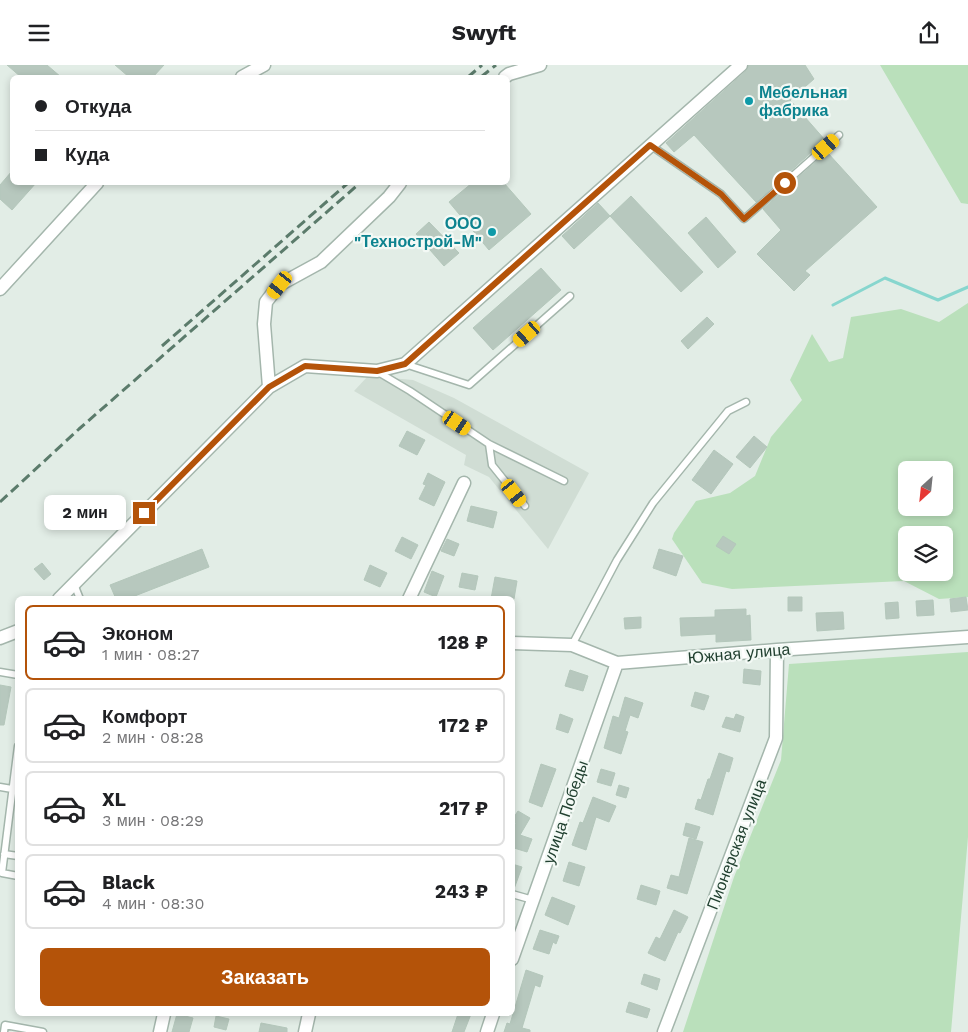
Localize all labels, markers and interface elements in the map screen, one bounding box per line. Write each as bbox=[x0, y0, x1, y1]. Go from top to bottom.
icon: menu bbox=[25, 19, 53, 47]
icon: share bbox=[915, 19, 943, 47]
text: Swyft bbox=[452, 20, 516, 45]
place label: Мебельная фабрика bbox=[759, 83, 848, 120]
text: Откуда bbox=[65, 95, 131, 118]
marker: Мебельная фабрика bbox=[743, 95, 755, 107]
car bbox=[809, 131, 842, 163]
text: Куда bbox=[65, 143, 109, 166]
route start bbox=[774, 172, 796, 194]
place label: ООО "Технострой-М" bbox=[354, 214, 482, 251]
marker: ООО "Технострой-М" bbox=[486, 226, 498, 238]
car bbox=[264, 269, 295, 301]
car bbox=[510, 318, 543, 350]
car bbox=[440, 408, 473, 438]
north arrow bbox=[898, 461, 952, 516]
map controls bbox=[898, 461, 953, 581]
car bbox=[498, 477, 529, 509]
callout: 2 мин bbox=[44, 495, 126, 531]
route end bbox=[133, 502, 155, 524]
text: 2 мин bbox=[62, 503, 108, 522]
button: layers bbox=[898, 526, 953, 581]
icon: car bbox=[42, 620, 87, 665]
text: Эконом bbox=[102, 622, 173, 645]
text: 128 ₽ bbox=[438, 631, 488, 654]
street label: Южная улица bbox=[687, 640, 791, 667]
text: 1 мин · 08:27 bbox=[102, 645, 200, 664]
icon: car bbox=[42, 703, 87, 748]
text: Комфорт bbox=[102, 705, 187, 728]
text: 172 ₽ bbox=[438, 714, 488, 737]
text: 2 мин · 08:28 bbox=[102, 728, 204, 747]
street label: улица Победы bbox=[539, 758, 592, 866]
street label: Пионерская улица bbox=[703, 776, 770, 912]
icon: car bbox=[42, 786, 87, 831]
text: XL bbox=[102, 788, 126, 811]
text: 217 ₽ bbox=[439, 797, 488, 820]
text: 3 мин · 08:29 bbox=[102, 811, 204, 830]
icon: car bbox=[42, 869, 87, 914]
text: Black bbox=[102, 871, 155, 894]
text: 243 ₽ bbox=[435, 880, 488, 903]
text: 4 мин · 08:30 bbox=[102, 894, 204, 913]
button: Заказать bbox=[40, 948, 490, 1006]

